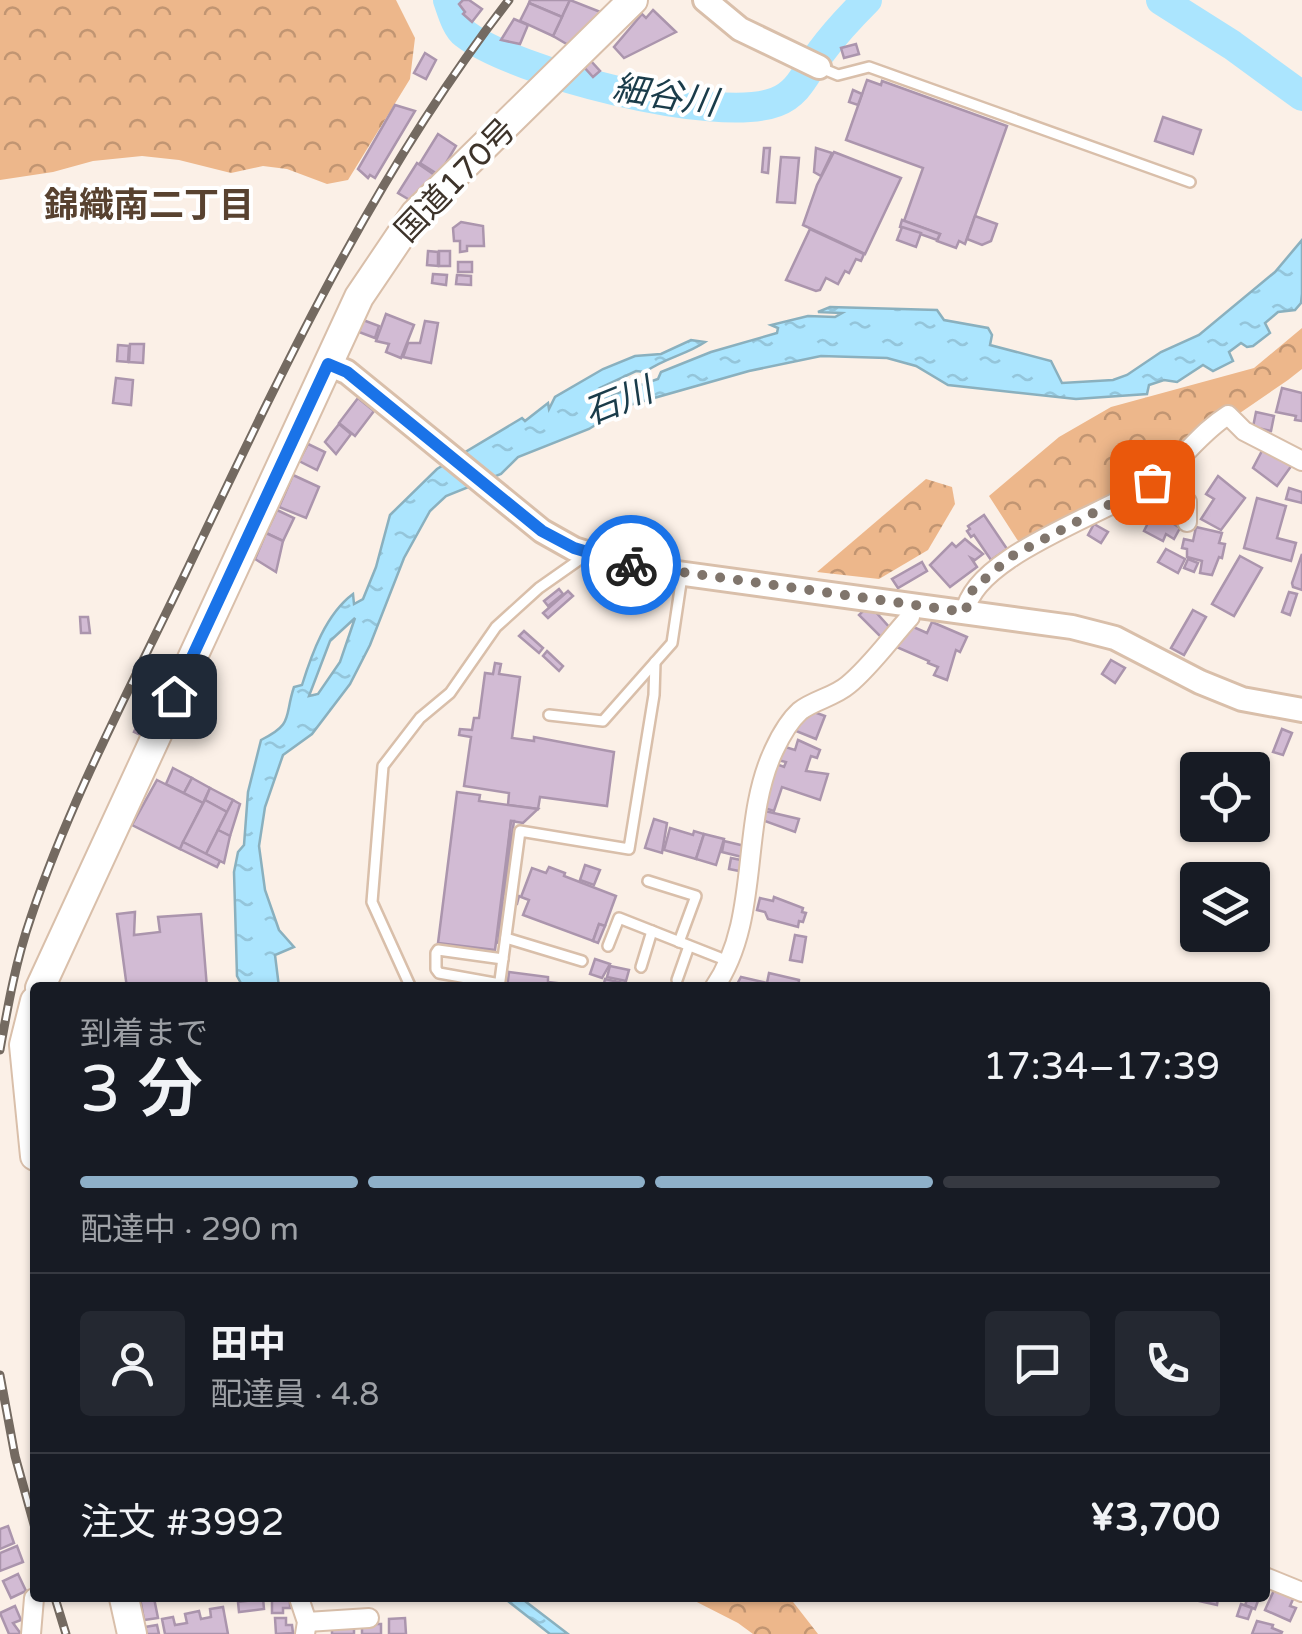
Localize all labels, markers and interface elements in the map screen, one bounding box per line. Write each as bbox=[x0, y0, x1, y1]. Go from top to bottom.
water label: 細谷川 bbox=[610, 67, 724, 126]
street label: 国道170号 bbox=[388, 111, 524, 250]
district label: 錦織南二丁目 bbox=[44, 185, 254, 227]
water label: 石川 bbox=[578, 368, 662, 435]
pin bbox=[1110, 440, 1195, 525]
icon: bag bbox=[1125, 455, 1180, 510]
courier bbox=[581, 515, 681, 615]
icon: bike bbox=[604, 538, 659, 593]
pin bbox=[132, 654, 217, 739]
icon: home bbox=[147, 669, 202, 724]
map controls bbox=[1180, 752, 1270, 952]
button: locate bbox=[1180, 752, 1270, 842]
button: layers bbox=[1180, 862, 1270, 952]
text: 到着まで bbox=[80, 1015, 208, 1053]
text: 17:34–17:39 bbox=[983, 1044, 1220, 1090]
text: 3 分 bbox=[80, 1051, 203, 1130]
text: 配達中 · 290 m bbox=[80, 1211, 299, 1249]
button: person bbox=[80, 1311, 185, 1416]
button: chat bbox=[985, 1311, 1090, 1416]
button: phone bbox=[1115, 1311, 1220, 1416]
text: 田中 bbox=[210, 1322, 286, 1368]
text: 配達員 · 4.8 bbox=[210, 1376, 379, 1414]
text: ¥3,700 bbox=[1090, 1495, 1220, 1541]
text: 注文 #3992 bbox=[80, 1500, 285, 1546]

